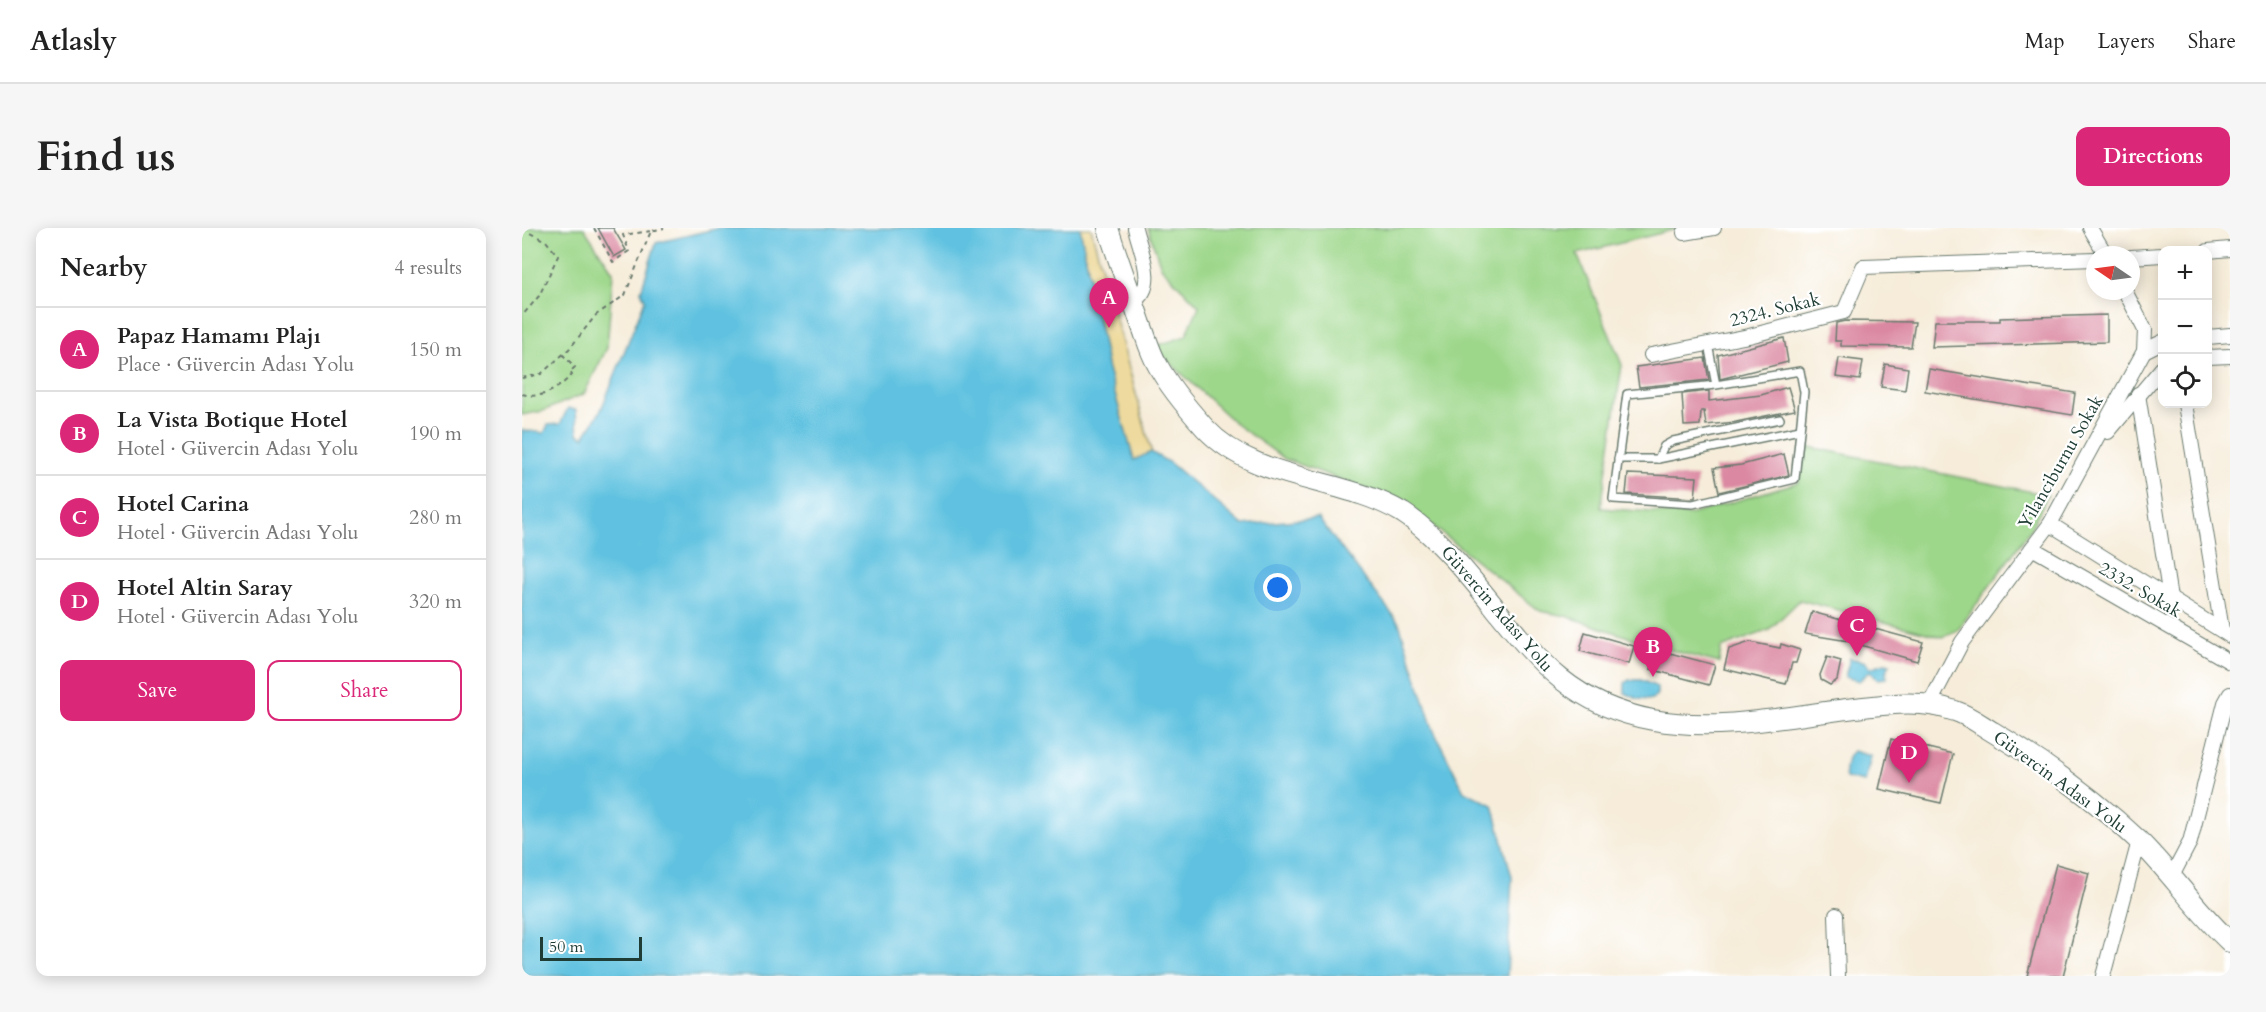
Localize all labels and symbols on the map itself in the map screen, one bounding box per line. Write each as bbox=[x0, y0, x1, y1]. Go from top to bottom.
north arrow bbox=[2086, 246, 2140, 300]
pin: A bbox=[1090, 279, 1128, 328]
street label: 2324. Sokak bbox=[1727, 287, 1823, 333]
street label: Yilanciburnu Sokak bbox=[2012, 390, 2110, 534]
street label: Güvercin Adası Yolu bbox=[1435, 540, 1559, 678]
street label: 2332. Sokak bbox=[2094, 556, 2186, 624]
your location bbox=[1263, 573, 1292, 602]
pin: C bbox=[1838, 606, 1876, 656]
pin: B bbox=[1634, 628, 1672, 677]
street label: Güvercin Adası Yolu bbox=[1988, 725, 2132, 839]
pin: D bbox=[1890, 734, 1928, 783]
scale bar bbox=[540, 934, 642, 962]

